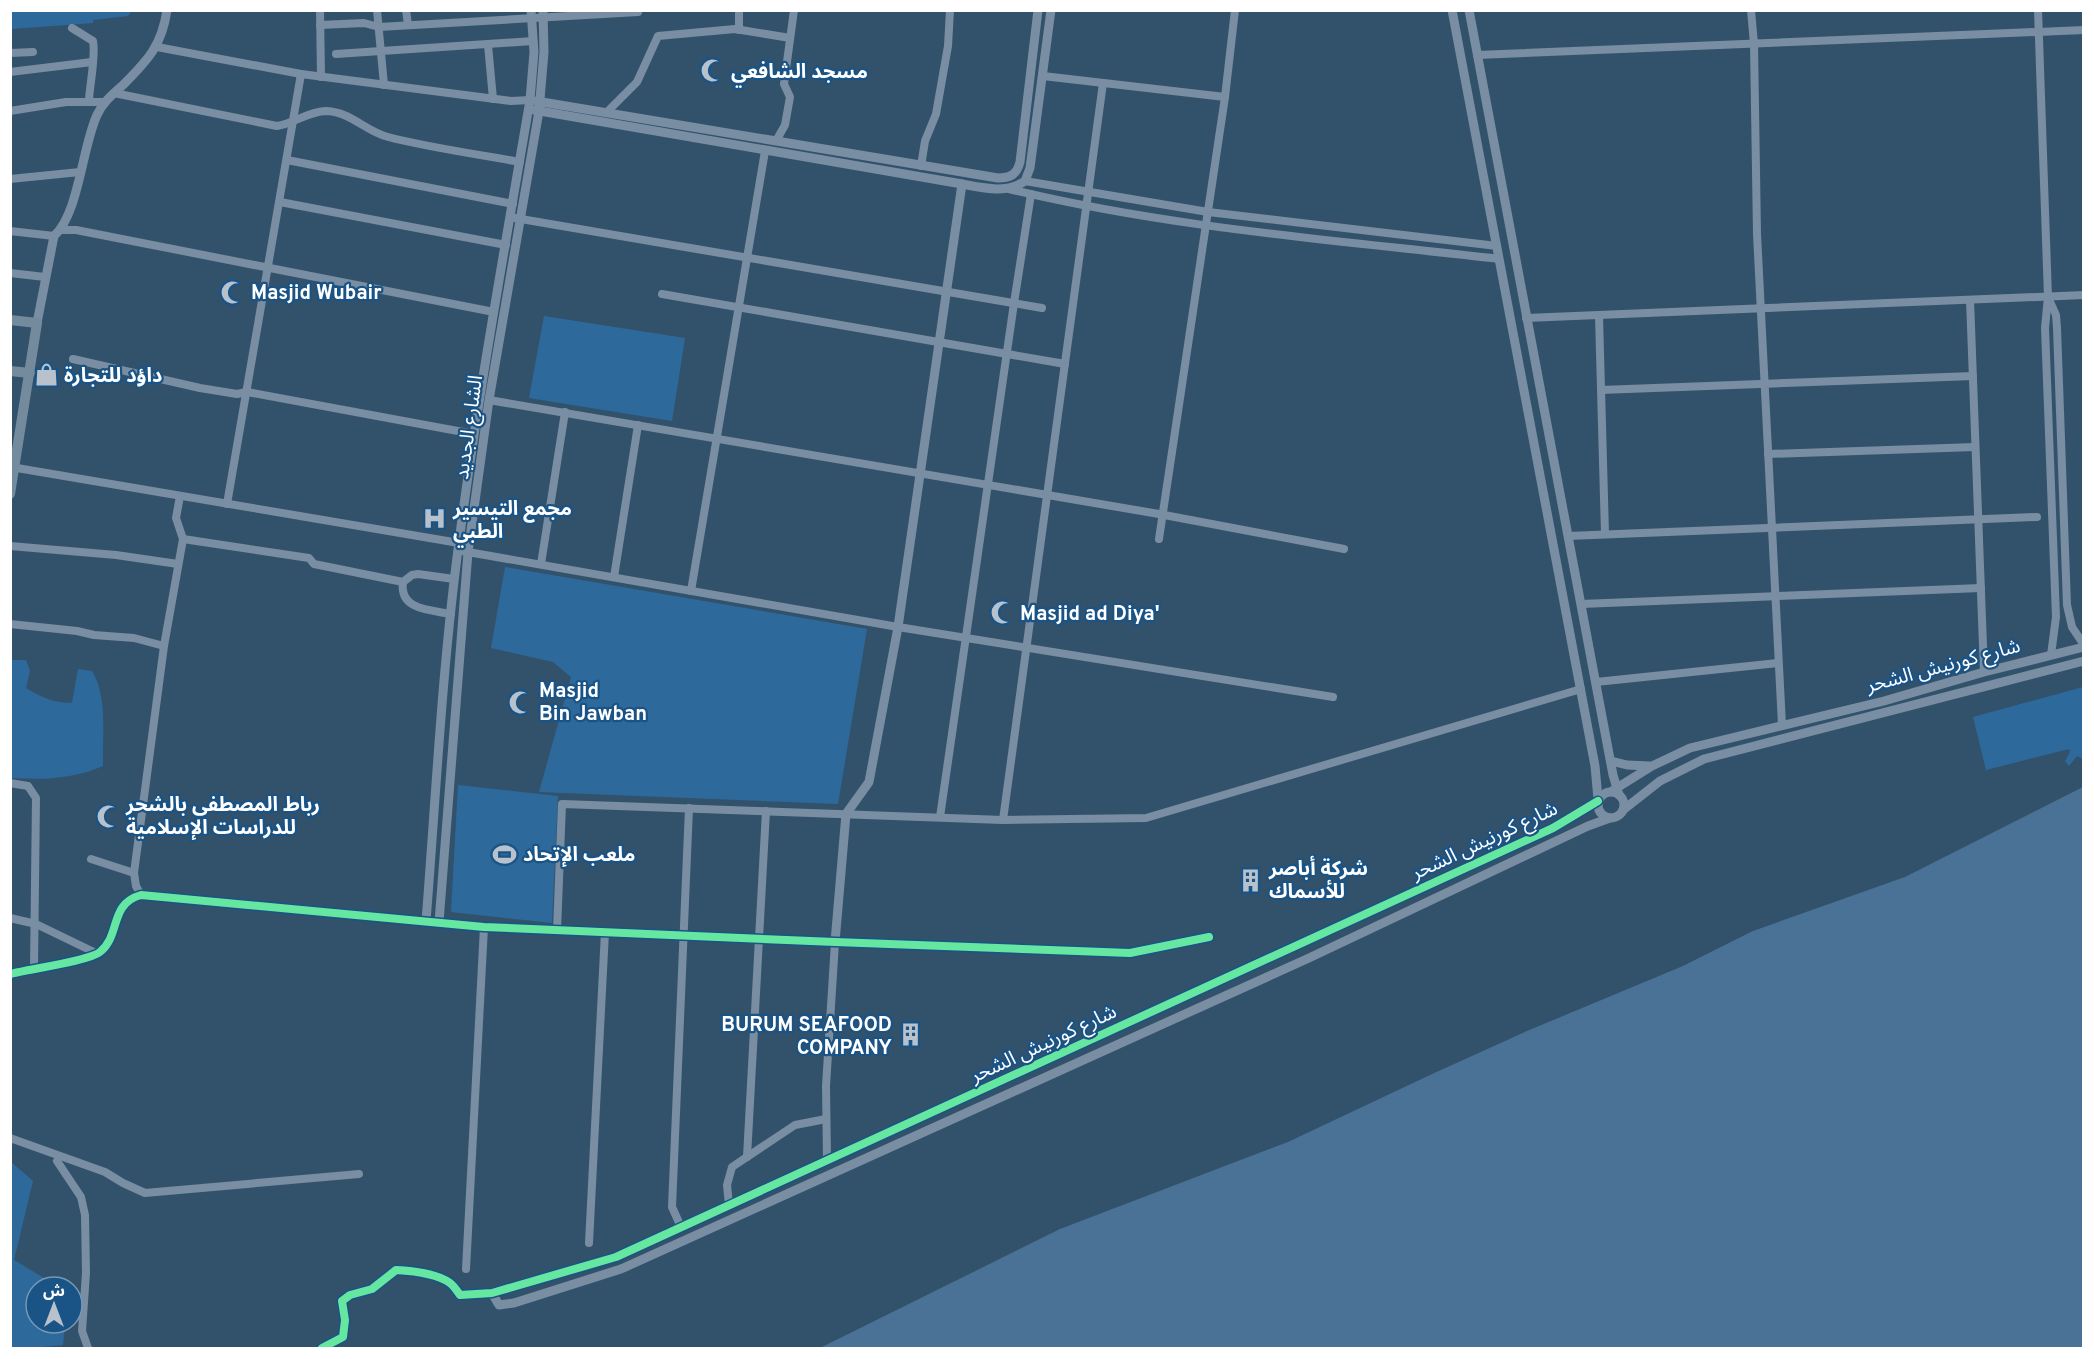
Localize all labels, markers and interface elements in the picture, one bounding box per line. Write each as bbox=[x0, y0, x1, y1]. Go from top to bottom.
mosque icon: مسجد الشافعي bbox=[700, 58, 726, 84]
place label: مسجد الشافعي bbox=[731, 60, 868, 88]
mosque icon: Masjid Wubair bbox=[220, 279, 246, 305]
place label: Masjid Wubair bbox=[251, 281, 382, 307]
shop icon: داؤد للتجارة bbox=[33, 362, 59, 388]
place label: داؤد للتجارة bbox=[64, 364, 162, 390]
street label: الشارع الجديد bbox=[450, 374, 490, 481]
place label: مجمع التيسير الطبي bbox=[452, 497, 572, 548]
hospital icon: مجمع التيسير الطبي bbox=[422, 506, 448, 532]
mosque icon: Masjid ad Diya' bbox=[989, 600, 1015, 626]
place label: Masjid ad Diya' bbox=[1020, 602, 1160, 628]
street label: شارع كورنيش الشحر bbox=[1863, 634, 2023, 700]
place label: Masjid Bin Jawban bbox=[539, 679, 647, 728]
mosque icon: Masjid Bin Jawban bbox=[508, 689, 534, 715]
place label: رباط المصطفى بالشحر للدراسات الإسلامية bbox=[125, 793, 320, 842]
street label: شارع كورنيش الشحر bbox=[1407, 797, 1562, 888]
mosque icon: رباط المصطفى بالشحر للدراسات الإسلامية bbox=[95, 803, 121, 829]
sports icon: ملعب الإتحاد bbox=[492, 841, 518, 867]
place label: ملعب الإتحاد bbox=[523, 843, 635, 869]
place label: شركة أباصر للأسماك bbox=[1268, 855, 1368, 906]
building icon: شركة أباصر للأسماك bbox=[1238, 867, 1264, 893]
street label: شارع كورنيش الشحر bbox=[966, 1000, 1121, 1091]
place label: BURUM SEAFOOD COMPANY bbox=[721, 1013, 892, 1062]
building icon: BURUM SEAFOOD COMPANY bbox=[897, 1022, 923, 1048]
north arrow bbox=[24, 1275, 84, 1335]
text: ش bbox=[43, 1282, 65, 1302]

